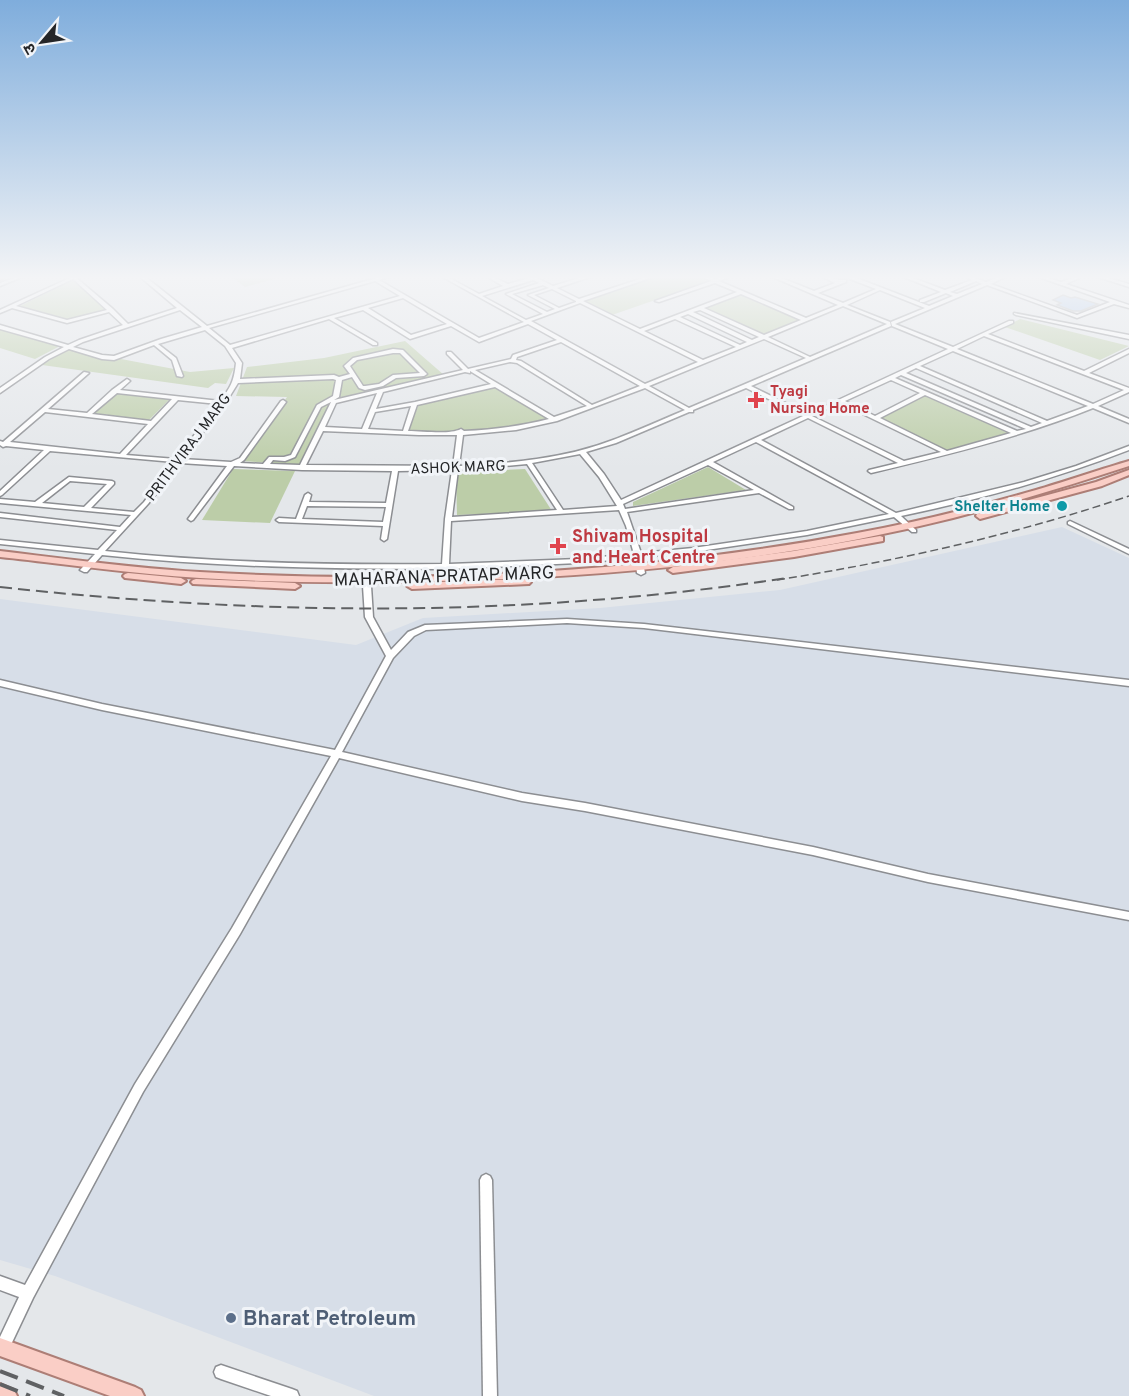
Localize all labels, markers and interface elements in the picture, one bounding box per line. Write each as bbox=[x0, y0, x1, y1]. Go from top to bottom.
north arrow bbox=[12, 12, 72, 72]
text: उ bbox=[19, 39, 42, 57]
place label: Tyagi Nursing Home bbox=[770, 383, 870, 419]
street label: PRITHVIRAJ MARG bbox=[142, 390, 236, 506]
marker: Tyagi Nursing Home bbox=[747, 391, 765, 409]
street label: ASHOK MARG bbox=[410, 457, 506, 480]
place label: Shelter Home bbox=[954, 498, 1050, 517]
marker: Shelter Home bbox=[1055, 499, 1069, 513]
place label: Shivam Hospital and Heart Centre bbox=[572, 526, 715, 570]
marker: Shivam Hospital and Heart Centre bbox=[549, 537, 567, 555]
street label: MAHARANA PRATAP MARG bbox=[333, 562, 555, 593]
place label: Bharat Petroleum bbox=[243, 1306, 416, 1333]
marker: Bharat Petroleum bbox=[224, 1311, 238, 1325]

